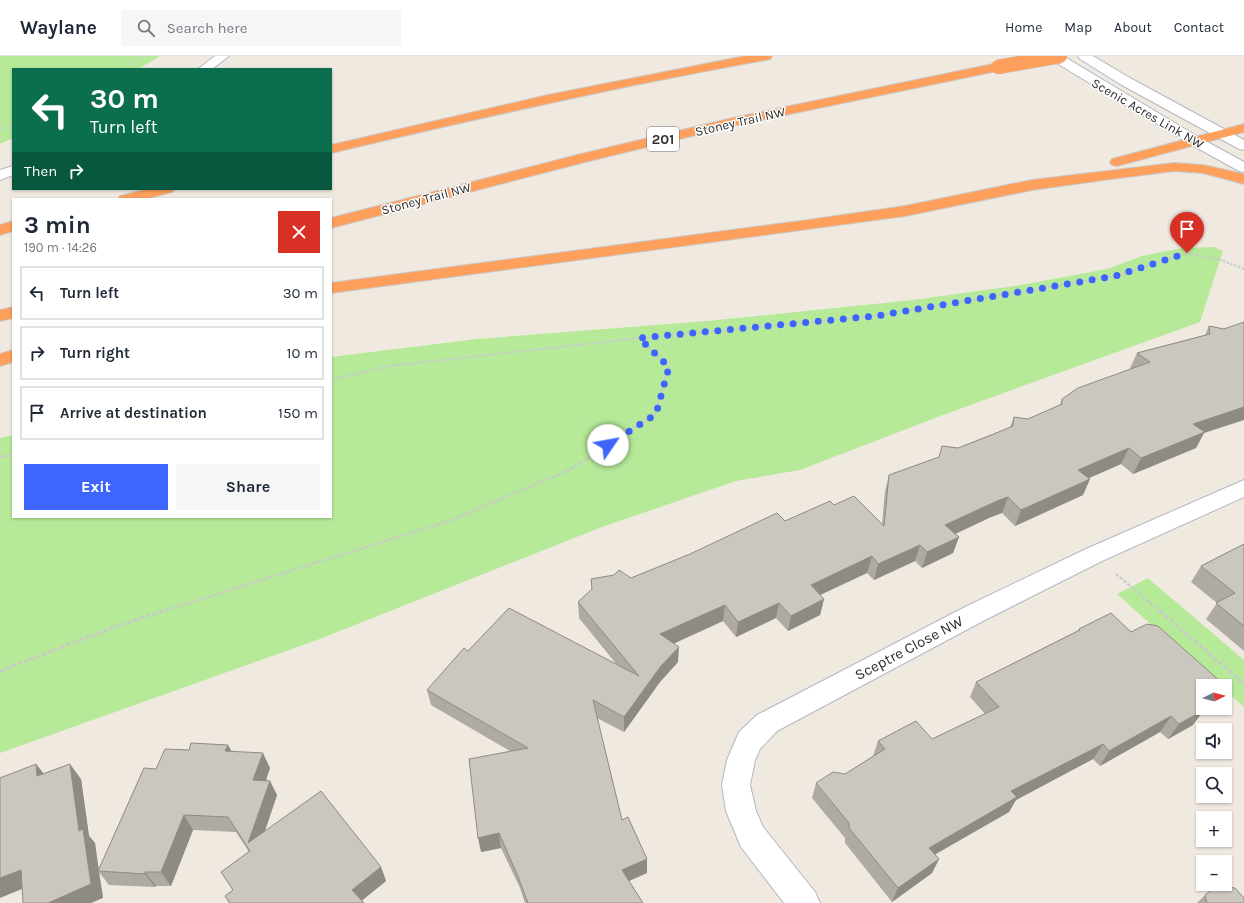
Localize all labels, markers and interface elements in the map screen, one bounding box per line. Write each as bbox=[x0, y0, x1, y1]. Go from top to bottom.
search box bbox=[121, 10, 401, 46]
text: Waylane bbox=[20, 17, 97, 39]
icon: search bbox=[135, 17, 157, 39]
text: Search here bbox=[167, 19, 247, 37]
text: Home bbox=[1005, 19, 1042, 36]
text: Map bbox=[1064, 19, 1092, 36]
text: About bbox=[1114, 19, 1152, 36]
text: Contact bbox=[1174, 19, 1224, 36]
street label: Scenic Acres Link NW bbox=[1089, 75, 1207, 152]
text: 30 m bbox=[90, 82, 159, 115]
icon: left bbox=[24, 84, 76, 136]
street label: Stoney Trail NW bbox=[694, 104, 787, 139]
text: Turn left bbox=[90, 116, 158, 138]
road number: 201 bbox=[647, 127, 679, 151]
icon: right bbox=[65, 160, 87, 182]
text: Then bbox=[24, 162, 57, 180]
street label: Stoney Trail NW bbox=[380, 179, 473, 218]
text: 3 min bbox=[24, 211, 91, 239]
button: close bbox=[278, 211, 320, 253]
pin bbox=[1170, 212, 1204, 253]
icon: arrive bbox=[1176, 218, 1198, 240]
text: 190 m · 14:26 bbox=[24, 240, 97, 255]
icon: left bbox=[26, 282, 48, 304]
text: Turn left bbox=[60, 284, 119, 302]
text: 30 m bbox=[283, 284, 318, 302]
icon: right bbox=[26, 342, 48, 364]
text: Turn right bbox=[60, 344, 130, 362]
text: 10 m bbox=[287, 344, 318, 362]
icon: arrive bbox=[26, 402, 48, 424]
text: Arrive at destination bbox=[60, 404, 207, 422]
text: 150 m bbox=[278, 404, 318, 422]
position arrow bbox=[587, 424, 629, 466]
button: Exit bbox=[24, 464, 168, 510]
button: Share bbox=[176, 464, 320, 510]
street label: Sceptre Close NW bbox=[852, 612, 967, 684]
north arrow bbox=[1196, 679, 1232, 715]
map controls bbox=[1196, 679, 1232, 891]
button: sound bbox=[1196, 723, 1232, 759]
button: search bbox=[1196, 767, 1232, 803]
button: + bbox=[1196, 811, 1232, 847]
button: − bbox=[1196, 855, 1232, 891]

